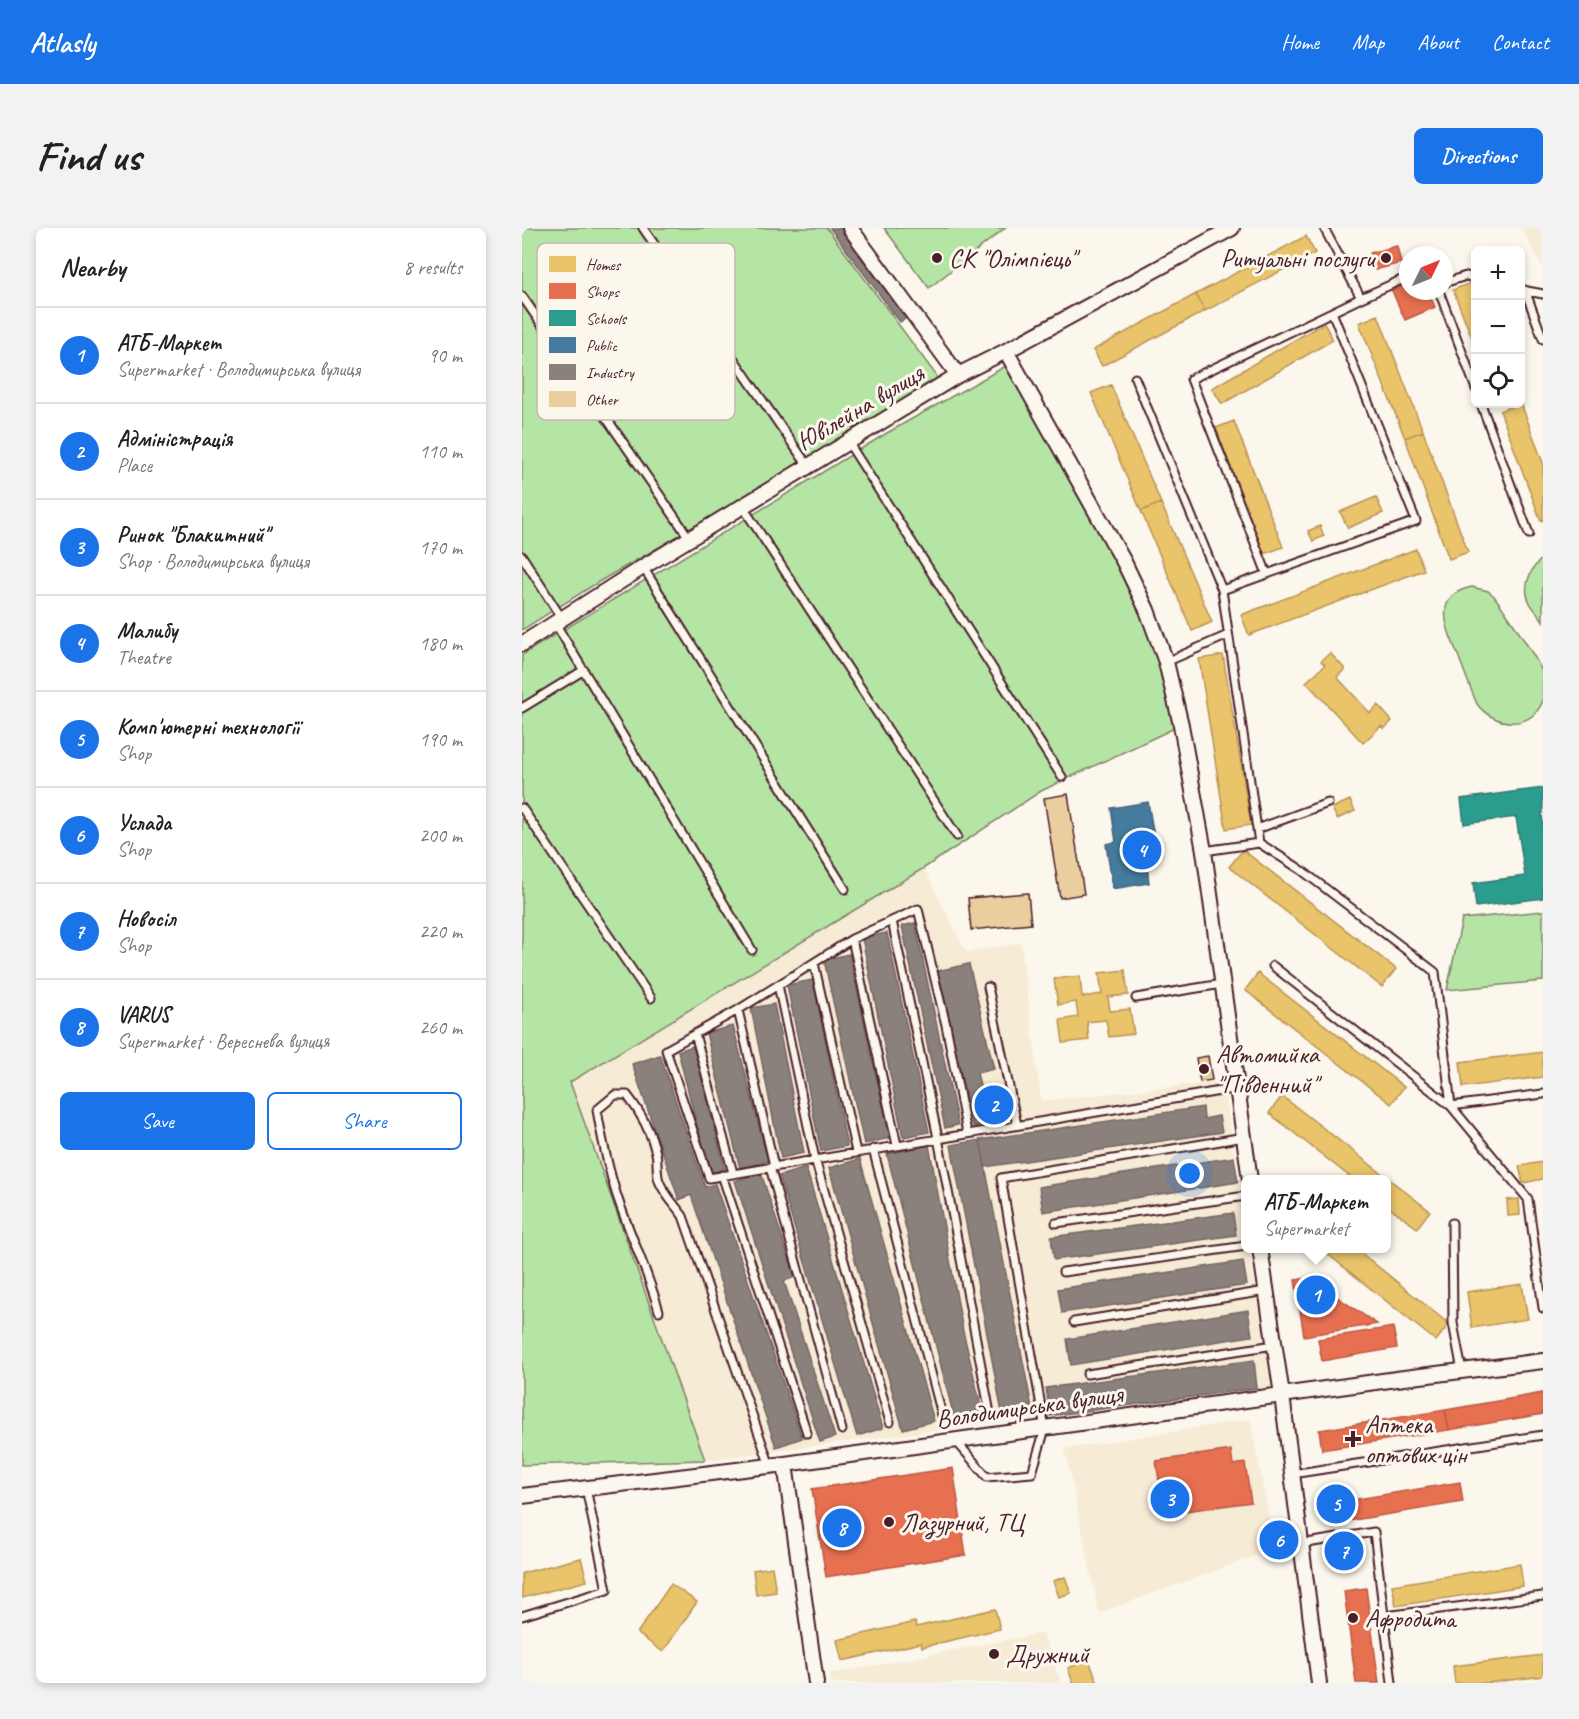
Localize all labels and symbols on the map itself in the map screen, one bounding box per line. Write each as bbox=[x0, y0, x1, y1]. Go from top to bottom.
place label: СК "Олімпієць" bbox=[949, 242, 1081, 275]
place label: Ритуальні послуги bbox=[1221, 242, 1377, 275]
legend bbox=[537, 243, 735, 420]
north arrow bbox=[1399, 246, 1453, 300]
marker: СК "Олімпієць" bbox=[930, 251, 944, 265]
marker: Ритуальні послуги bbox=[1379, 251, 1393, 265]
text: Homes bbox=[586, 255, 622, 275]
text: Shops bbox=[586, 282, 620, 302]
text: Schools bbox=[586, 309, 627, 329]
text: Public bbox=[586, 336, 618, 356]
street label: Ювілейна вулиця bbox=[790, 356, 931, 458]
text: Industry bbox=[586, 363, 635, 383]
text: Other bbox=[586, 390, 619, 410]
pin: 4 bbox=[1122, 828, 1162, 872]
place label: Автомийка "Південний" bbox=[1216, 1038, 1322, 1101]
marker: Автомийка "Південний" bbox=[1197, 1062, 1211, 1076]
pin: 2 bbox=[974, 1082, 1014, 1128]
your location bbox=[1175, 1159, 1204, 1188]
pin: 1 bbox=[1296, 1272, 1336, 1318]
street label: Володимирська вулиця bbox=[934, 1377, 1126, 1436]
place label: Аптека оптових цін bbox=[1365, 1408, 1468, 1471]
marker: Аптека оптових цін bbox=[1346, 1432, 1360, 1446]
pin: 3 bbox=[1150, 1476, 1190, 1522]
pin: 5 bbox=[1316, 1482, 1356, 1526]
pin: 8 bbox=[822, 1506, 862, 1550]
place label: Лазурний, ТЦ bbox=[901, 1506, 1026, 1540]
marker: Лазурний, ТЦ bbox=[882, 1515, 896, 1529]
pin: 6 bbox=[1260, 1518, 1299, 1562]
pin: 7 bbox=[1324, 1528, 1364, 1574]
place label: Афродита bbox=[1365, 1602, 1457, 1635]
marker: Афродита bbox=[1346, 1611, 1360, 1625]
place label: Дружний bbox=[1006, 1638, 1091, 1671]
marker: Дружний bbox=[987, 1647, 1001, 1661]

